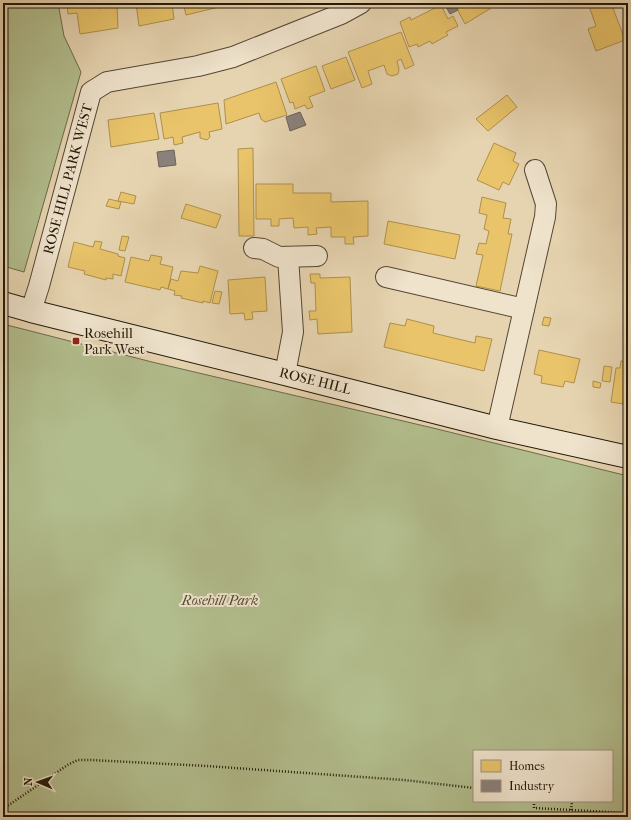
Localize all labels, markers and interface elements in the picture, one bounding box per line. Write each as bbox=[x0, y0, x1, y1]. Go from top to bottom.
street label: ROSE HILL PARK WEST bbox=[40, 101, 96, 256]
place label: Rosehill Park West bbox=[84, 325, 145, 358]
marker: Rosehill Park West bbox=[71, 336, 81, 346]
street label: ROSE HILL bbox=[278, 364, 353, 398]
park label: Rosehill Park bbox=[181, 592, 258, 609]
legend bbox=[473, 750, 613, 802]
text: Homes bbox=[509, 759, 545, 773]
north arrow bbox=[18, 762, 58, 802]
text: N bbox=[22, 777, 35, 786]
text: Industry bbox=[509, 779, 555, 793]

